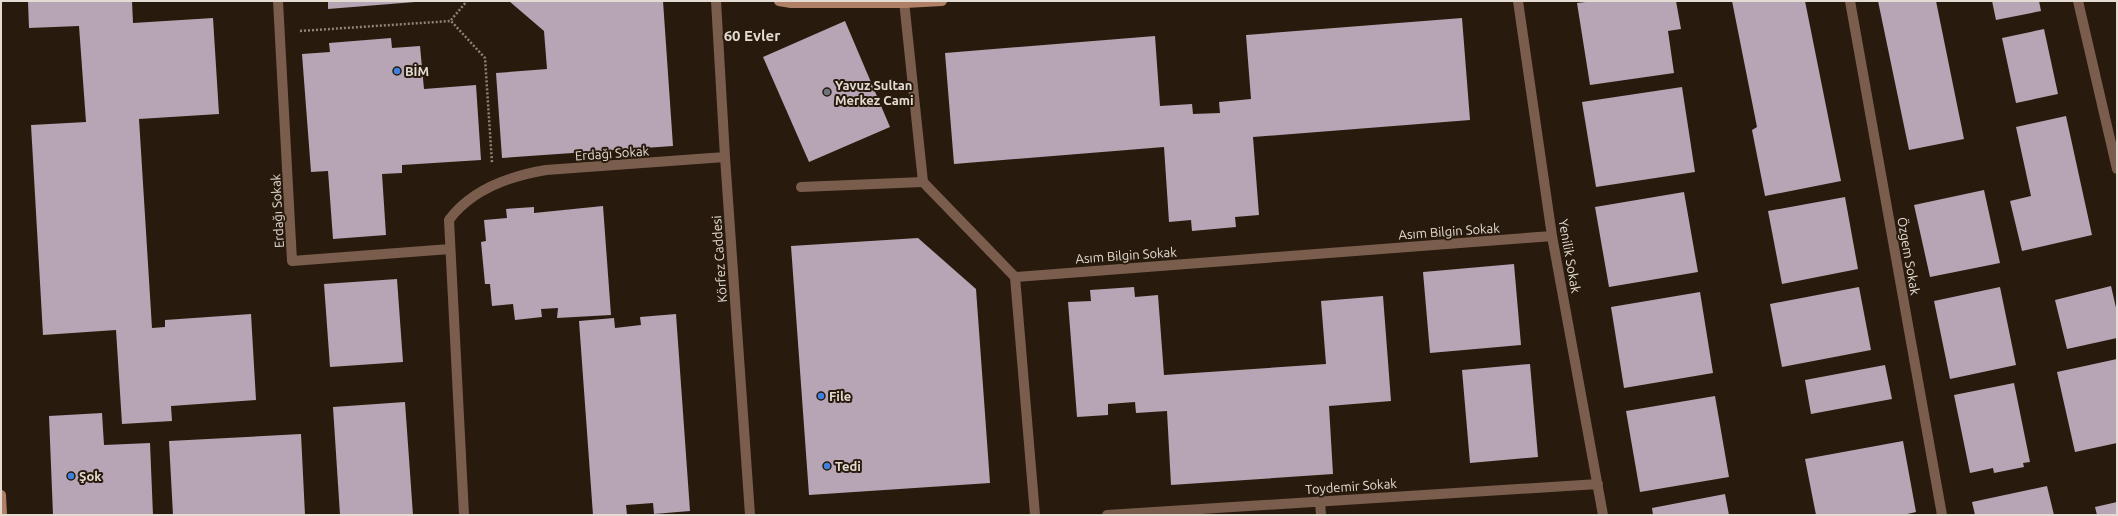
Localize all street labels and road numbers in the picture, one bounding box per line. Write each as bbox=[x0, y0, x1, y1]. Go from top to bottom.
street label: Erdağı Sokak bbox=[574, 143, 650, 163]
street label: Erdağı Sokak bbox=[268, 173, 286, 248]
street label: Körfez Caddesi bbox=[709, 215, 729, 303]
street label: Özgem Sokak bbox=[1895, 216, 1924, 297]
street label: Yenilik Sokak bbox=[1557, 218, 1583, 295]
street label: Asım Bilgin Sokak bbox=[1398, 220, 1501, 242]
street label: Asım Bilgin Sokak bbox=[1075, 244, 1178, 266]
street label: Toydemir Sokak bbox=[1305, 476, 1398, 496]

